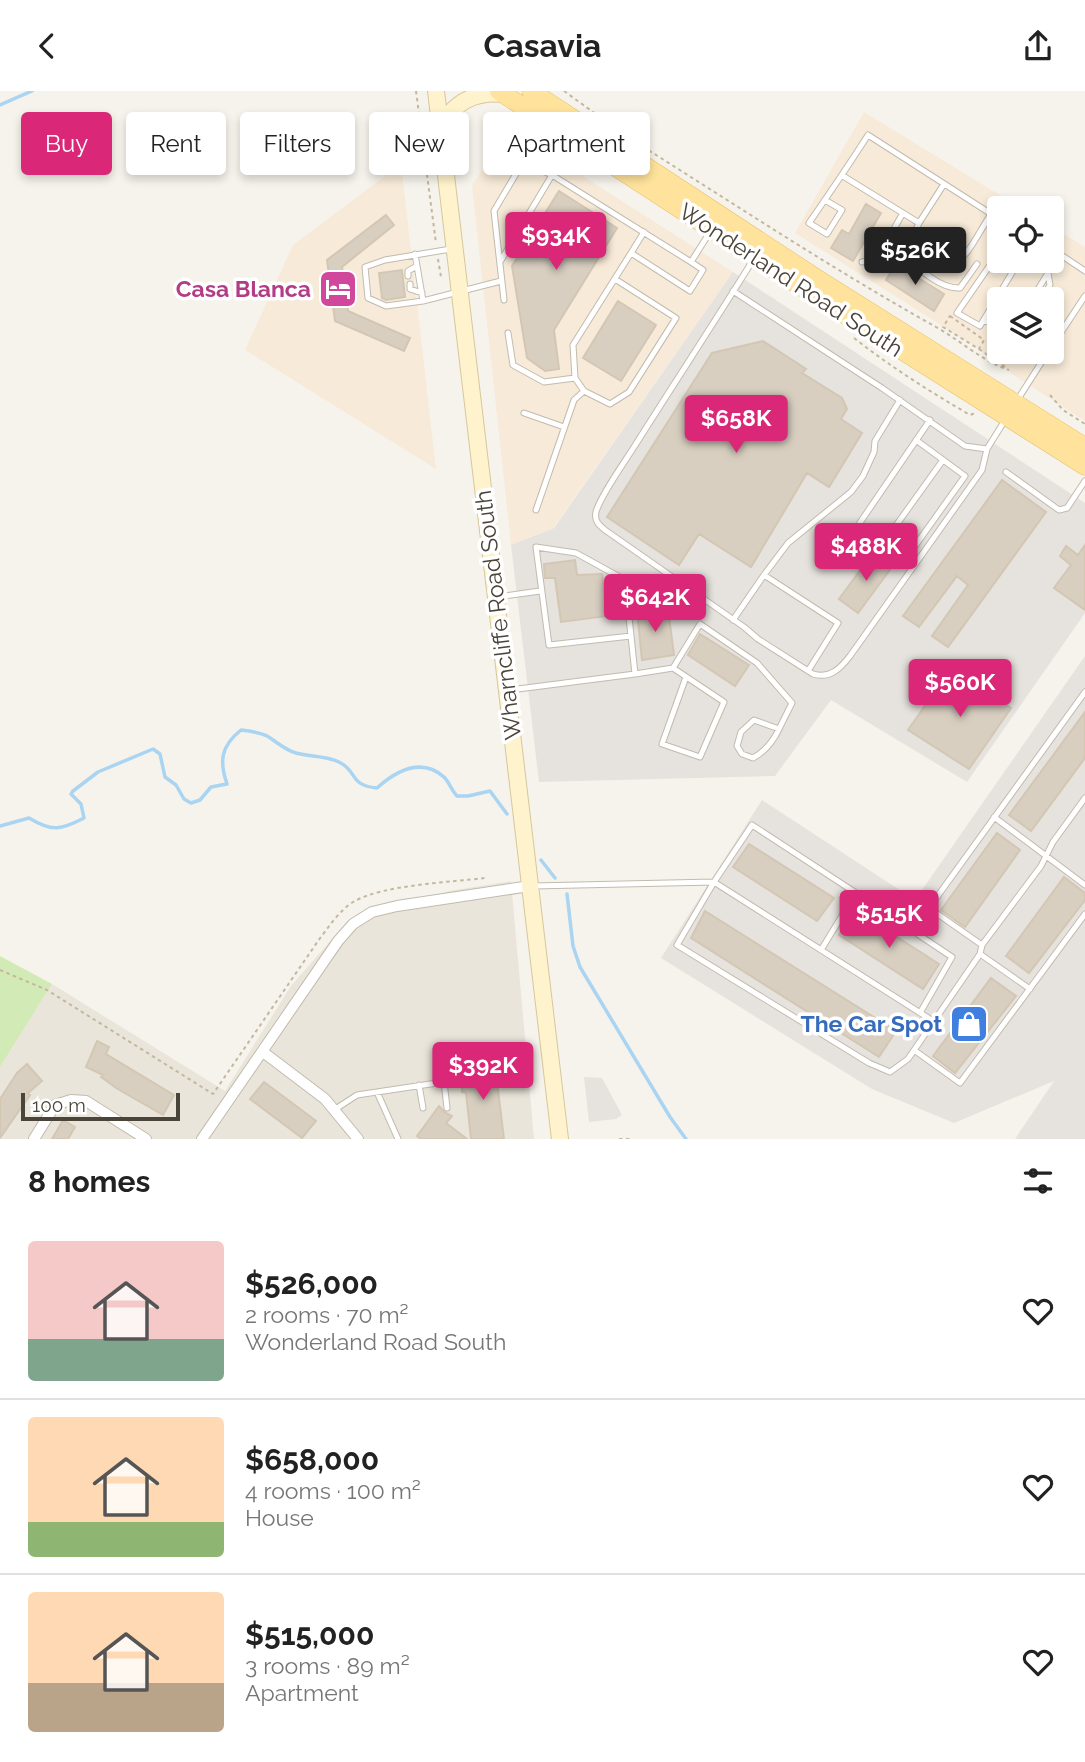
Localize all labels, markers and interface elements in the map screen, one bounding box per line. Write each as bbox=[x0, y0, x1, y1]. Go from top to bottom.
icon: back bbox=[28, 27, 66, 65]
text: Casavia bbox=[483, 27, 602, 64]
icon: share bbox=[1019, 27, 1057, 65]
chip: Buy bbox=[21, 112, 112, 175]
chip: Rent bbox=[126, 112, 226, 175]
chip: Filters bbox=[240, 112, 355, 175]
chip: New bbox=[369, 112, 469, 175]
chip: Apartment bbox=[483, 112, 650, 175]
map controls bbox=[987, 196, 1064, 364]
button: locate bbox=[987, 196, 1064, 273]
street label: Wonderland Road South bbox=[674, 197, 908, 362]
pin: $934K bbox=[507, 213, 605, 272]
text: $934K bbox=[521, 221, 591, 248]
pin: $526K bbox=[866, 227, 964, 287]
text: $526K bbox=[880, 236, 950, 263]
hotel icon: Casa Blanca bbox=[317, 268, 359, 310]
place label: Casa Blanca bbox=[176, 275, 311, 302]
button: layers bbox=[987, 287, 1064, 364]
pin: $658K bbox=[687, 395, 785, 455]
text: $658K bbox=[701, 404, 771, 431]
street label: Wharncliffe Road South bbox=[469, 489, 526, 741]
pin: $488K bbox=[817, 524, 915, 583]
text: $488K bbox=[831, 532, 901, 559]
pin: $642K bbox=[606, 575, 704, 634]
text: $642K bbox=[620, 583, 690, 610]
pin: $560K bbox=[911, 659, 1009, 719]
text: $560K bbox=[925, 668, 995, 695]
pin: $515K bbox=[840, 891, 938, 950]
text: $515K bbox=[856, 899, 922, 926]
shop icon: The Car Spot bbox=[948, 1003, 990, 1045]
place label: The Car Spot bbox=[800, 1010, 942, 1037]
pin: $392K bbox=[434, 1042, 532, 1102]
text: $392K bbox=[448, 1051, 518, 1078]
scale bar bbox=[21, 1090, 180, 1122]
text: 100 m bbox=[32, 1094, 86, 1116]
icon: filters bbox=[1019, 1162, 1057, 1200]
text: 8 homes bbox=[28, 1164, 150, 1199]
text: $526,000 bbox=[245, 1266, 378, 1301]
icon: home bbox=[84, 1269, 168, 1353]
icon: heart bbox=[1019, 1292, 1057, 1330]
text: 2 rooms · 70 m² bbox=[245, 1301, 408, 1328]
text: Wonderland Road South bbox=[245, 1328, 506, 1355]
text: $658,000 bbox=[245, 1442, 379, 1477]
icon: home bbox=[84, 1445, 168, 1529]
icon: heart bbox=[1019, 1468, 1057, 1506]
text: 4 rooms · 100 m² bbox=[245, 1477, 421, 1504]
text: House bbox=[245, 1504, 314, 1531]
text: $515,000 bbox=[245, 1617, 374, 1652]
icon: home bbox=[84, 1620, 168, 1704]
icon: heart bbox=[1019, 1643, 1057, 1681]
text: 3 rooms · 89 m² bbox=[245, 1652, 410, 1679]
text: Apartment bbox=[245, 1679, 359, 1706]

